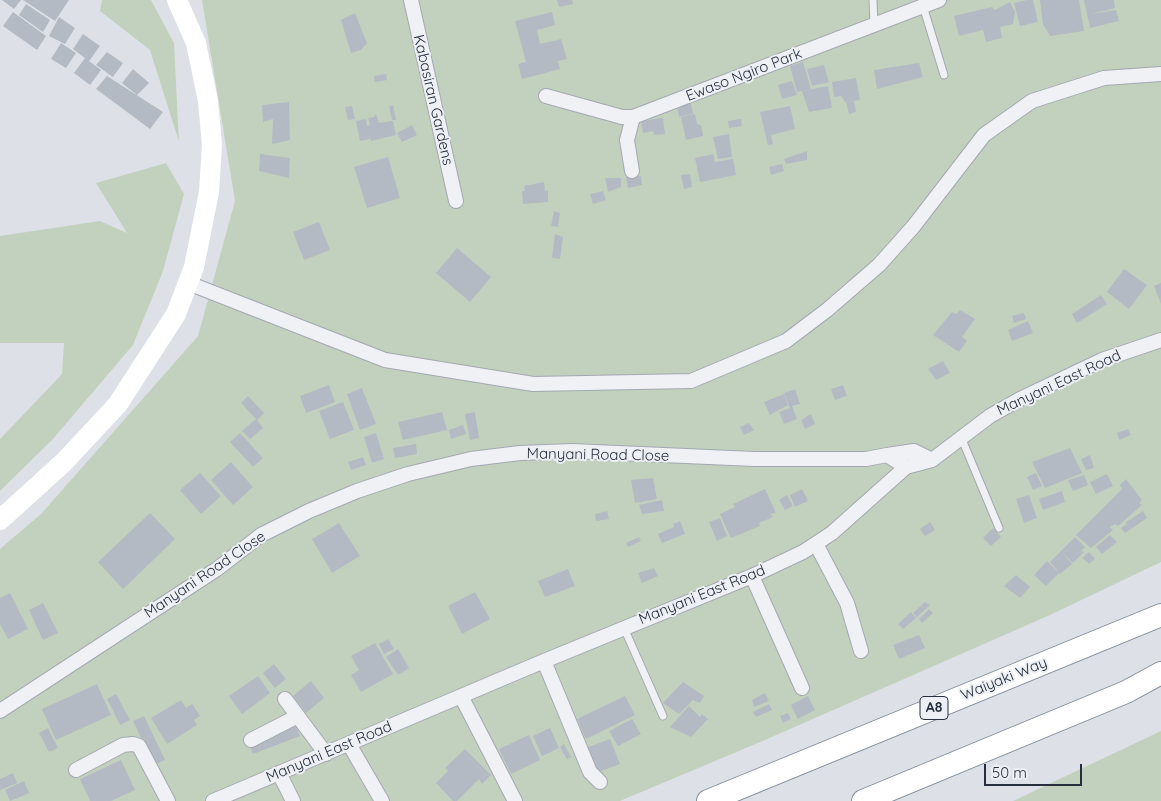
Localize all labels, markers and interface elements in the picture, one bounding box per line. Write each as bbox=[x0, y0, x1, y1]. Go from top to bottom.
street label: Kabasiran Gardens bbox=[409, 33, 457, 167]
street label: Ewaso Ngiro Park bbox=[683, 45, 805, 105]
street label: Manyani East Road bbox=[994, 346, 1124, 420]
street label: Manyani Road Close bbox=[527, 445, 669, 465]
street label: Manyani Road Close bbox=[141, 528, 269, 622]
street label: Manyani East Road bbox=[636, 561, 768, 629]
street label: Waiyaki Way bbox=[958, 654, 1050, 704]
road number: A8 bbox=[920, 696, 948, 720]
street label: Manyani East Road bbox=[263, 717, 395, 787]
scale bar bbox=[986, 754, 1084, 786]
text: 50 m bbox=[992, 763, 1027, 782]

